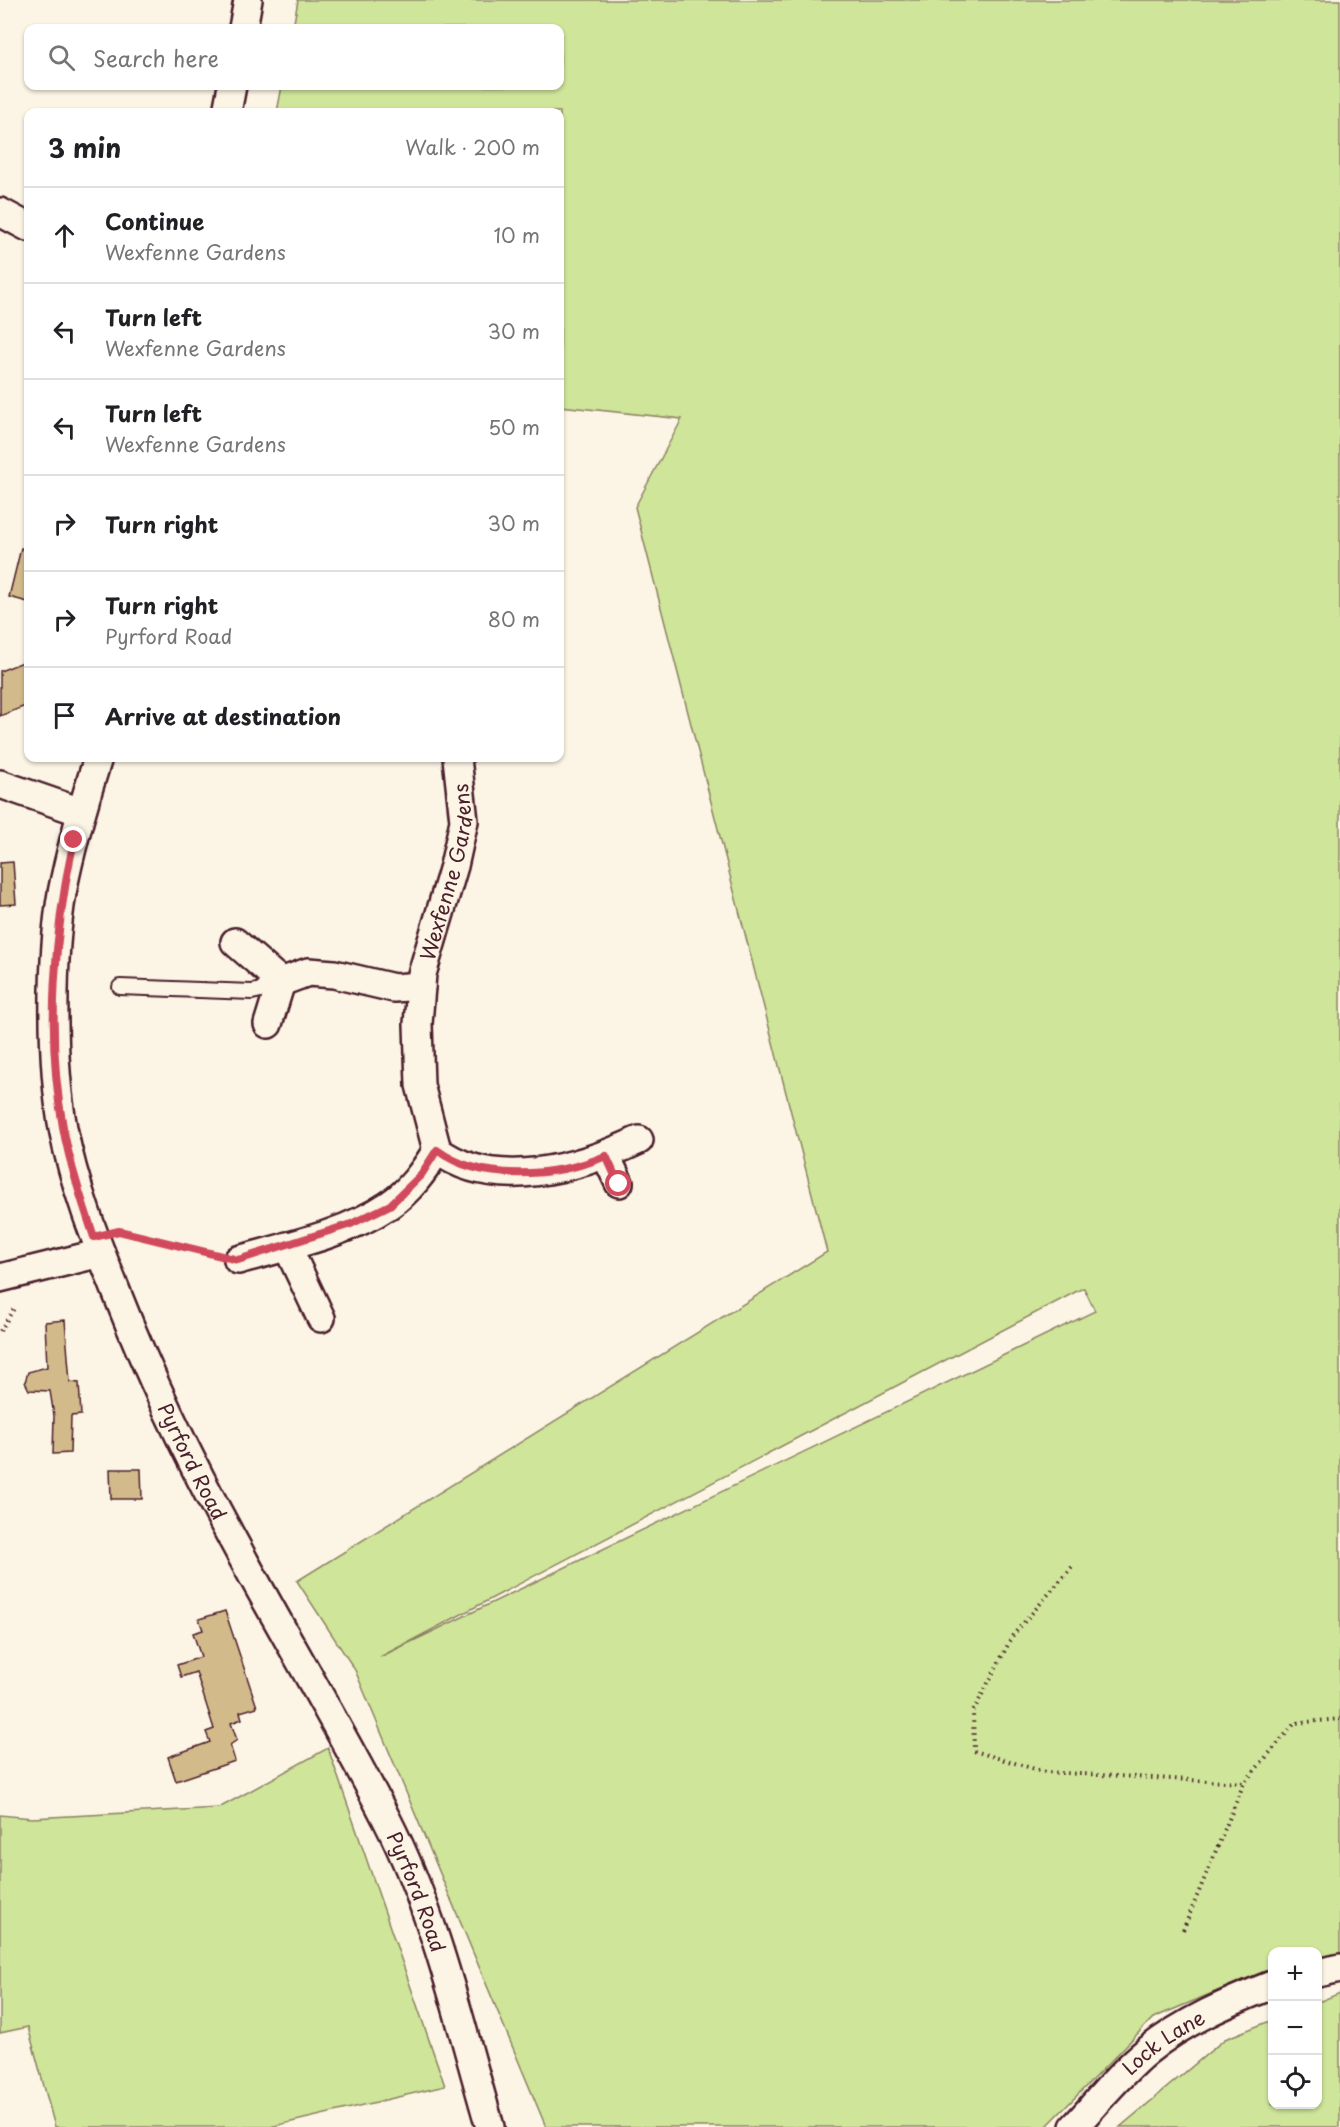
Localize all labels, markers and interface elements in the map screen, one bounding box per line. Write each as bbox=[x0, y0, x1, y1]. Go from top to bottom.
search box bbox=[24, 24, 564, 90]
icon: search bbox=[45, 41, 78, 74]
text: Search here bbox=[93, 41, 219, 74]
text: 3 min bbox=[48, 128, 121, 167]
text: Walk · 200 m bbox=[405, 132, 540, 162]
text: Continue bbox=[105, 204, 204, 237]
icon: ahead bbox=[48, 219, 81, 252]
text: 10 m bbox=[493, 220, 540, 250]
text: Wexfenne Gardens bbox=[105, 237, 286, 267]
text: Turn left bbox=[105, 300, 202, 333]
icon: left bbox=[48, 315, 81, 348]
text: 30 m bbox=[487, 316, 540, 346]
text: Wexfenne Gardens bbox=[105, 333, 286, 363]
text: Turn left bbox=[105, 396, 202, 429]
icon: left bbox=[48, 411, 81, 444]
text: 50 m bbox=[488, 412, 540, 442]
text: Wexfenne Gardens bbox=[105, 429, 286, 459]
icon: right bbox=[48, 507, 81, 540]
text: Turn right bbox=[105, 507, 218, 540]
text: 30 m bbox=[487, 508, 540, 538]
text: Turn right bbox=[105, 588, 218, 621]
icon: right bbox=[48, 603, 81, 636]
text: 80 m bbox=[488, 604, 540, 634]
text: Pyrford Road bbox=[105, 621, 232, 651]
icon: arrive bbox=[48, 699, 81, 732]
text: Arrive at destination bbox=[105, 699, 341, 732]
street label: Wexfenne Gardens bbox=[412, 782, 480, 964]
route end bbox=[60, 826, 86, 852]
route start bbox=[605, 1170, 631, 1196]
street label: Pyrford Road bbox=[151, 1398, 234, 1525]
street label: Pyrford Road bbox=[380, 1826, 454, 1956]
map controls bbox=[1268, 1947, 1322, 2109]
button: + bbox=[1268, 1947, 1322, 2001]
button: − bbox=[1268, 2001, 1322, 2055]
street label: Lock Lane bbox=[1115, 2002, 1210, 2082]
button: locate bbox=[1268, 2055, 1322, 2109]

